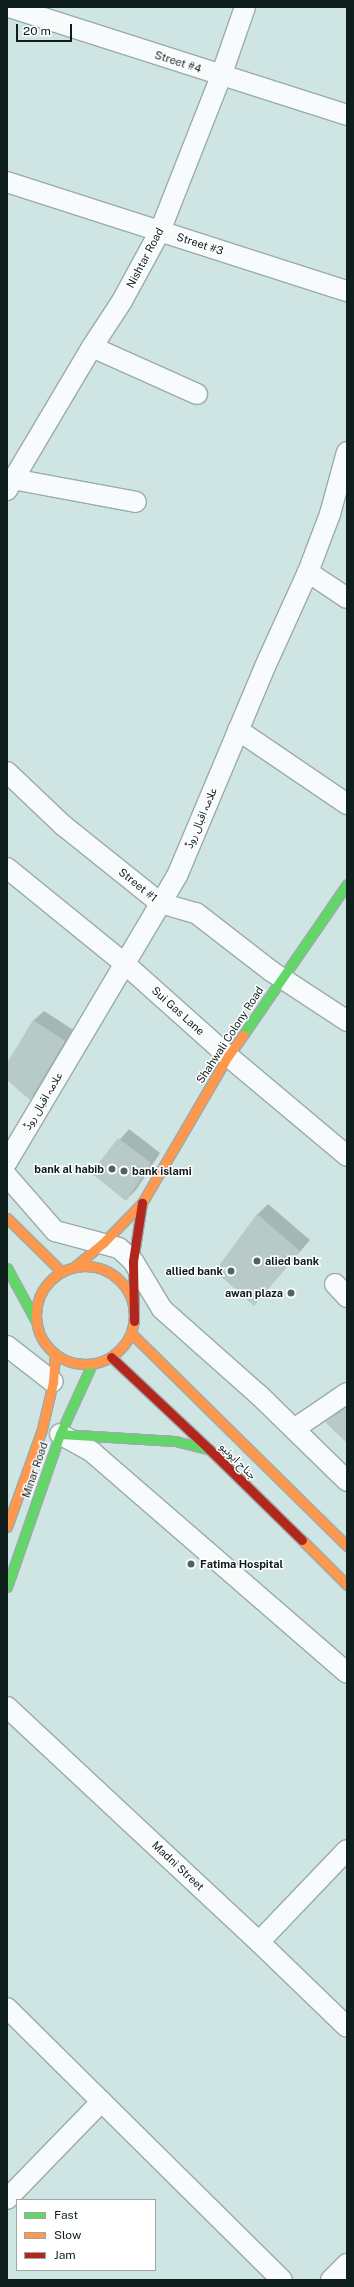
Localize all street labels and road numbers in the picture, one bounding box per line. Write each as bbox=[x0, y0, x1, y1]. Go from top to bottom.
street label: Street #4 bbox=[153, 48, 203, 76]
street label: Nishtar Road bbox=[124, 226, 166, 290]
street label: Street #3 bbox=[175, 230, 225, 258]
street label: علامہ اقبال روڈ bbox=[182, 786, 220, 850]
street label: Street #1 bbox=[116, 865, 160, 905]
street label: Sui Gas Lane bbox=[149, 984, 207, 1038]
street label: Shahwali Colony Road bbox=[194, 984, 266, 1086]
street label: علامہ اقبال روڈ bbox=[21, 1070, 65, 1132]
street label: Minar Road bbox=[19, 1440, 51, 1500]
street label: جناح ایونیو bbox=[217, 1440, 259, 1482]
street label: Madni Street bbox=[149, 1839, 207, 1893]

